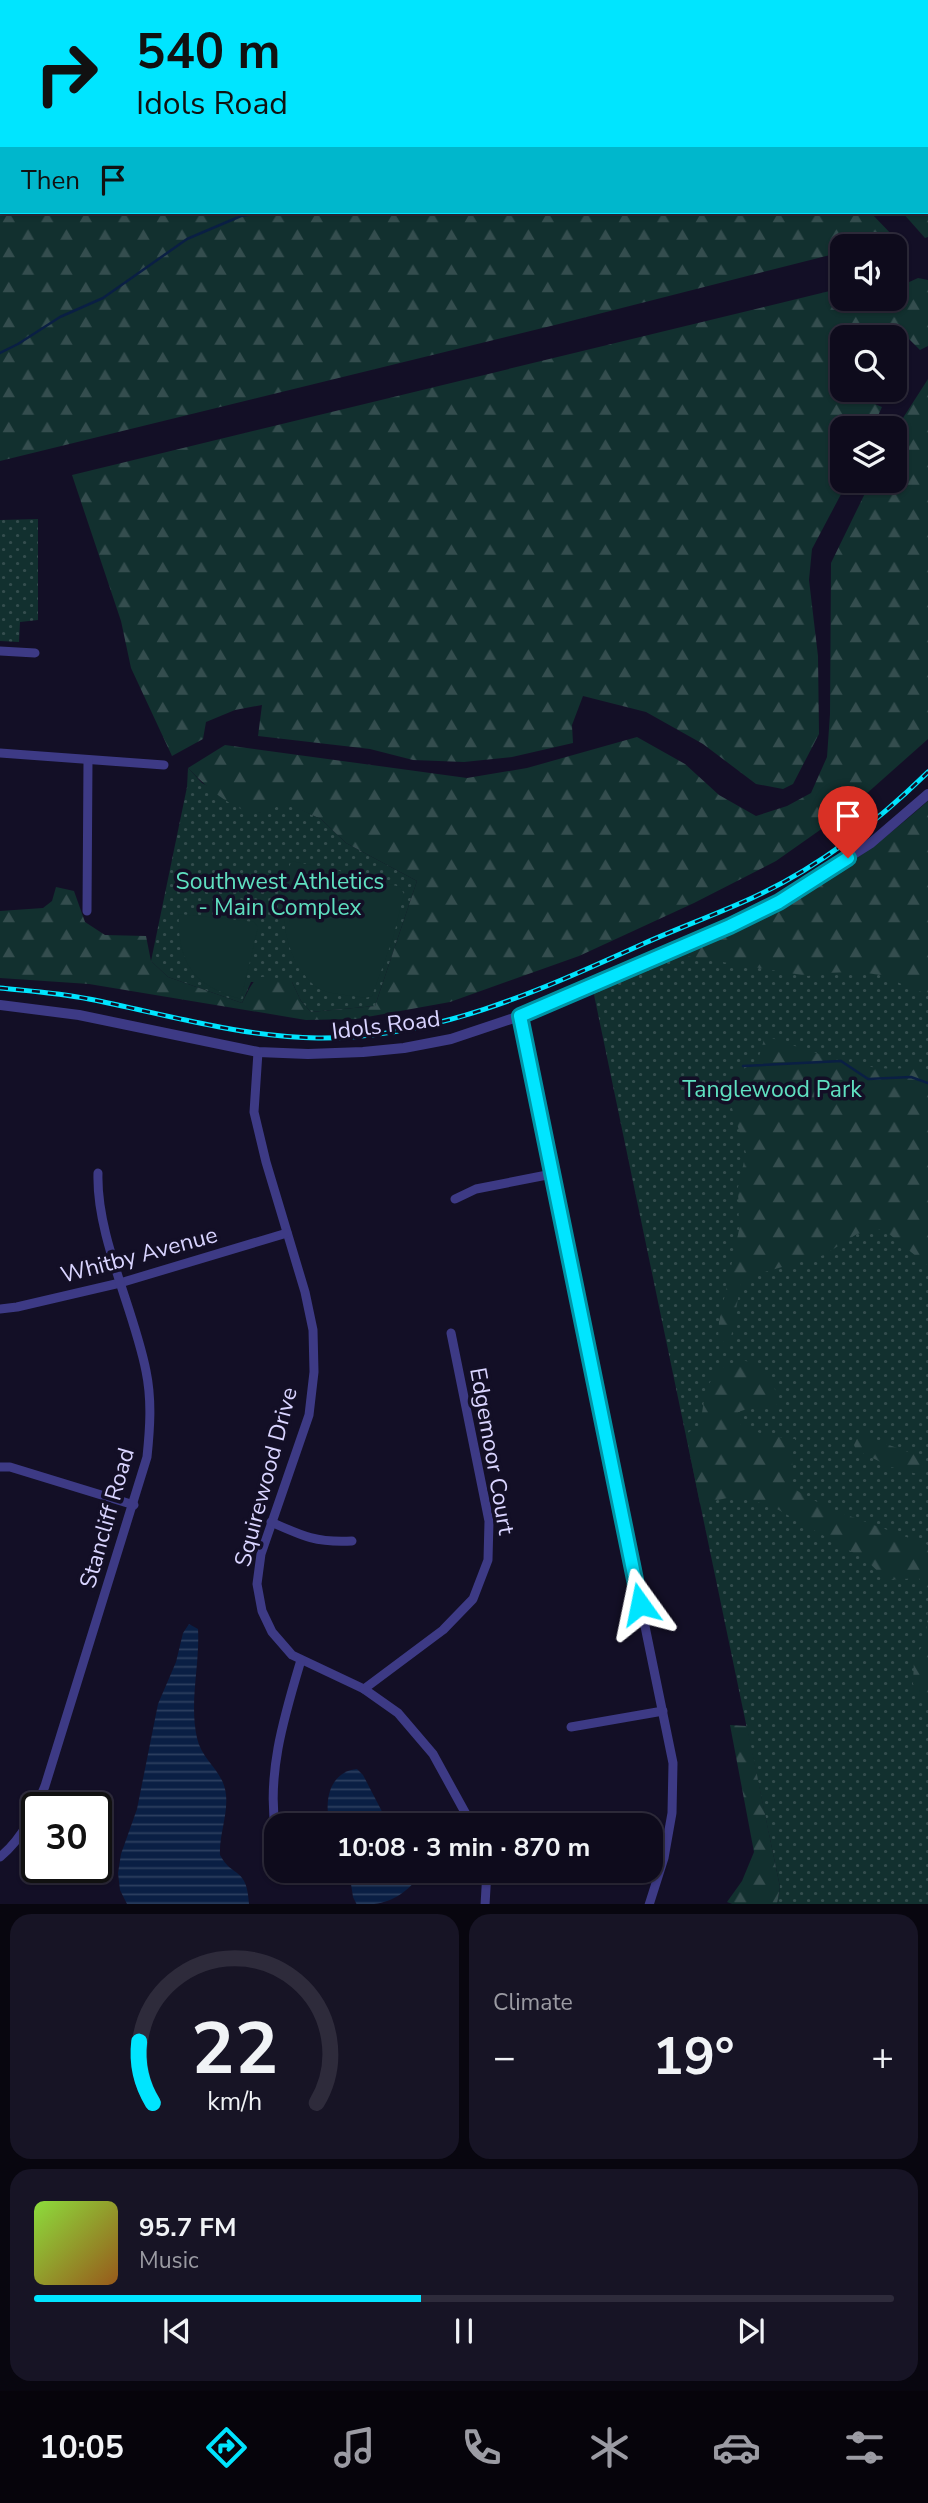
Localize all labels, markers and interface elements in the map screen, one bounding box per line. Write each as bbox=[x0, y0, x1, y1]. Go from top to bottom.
text: 540 m bbox=[136, 18, 280, 85]
icon: right bbox=[21, 28, 112, 119]
text: Idols Road bbox=[136, 82, 288, 125]
icon: arrive bbox=[94, 161, 132, 199]
text: Then bbox=[21, 163, 80, 198]
map controls bbox=[830, 234, 907, 493]
button: sound bbox=[830, 234, 907, 311]
button: search bbox=[830, 325, 907, 402]
button: layers bbox=[830, 416, 907, 493]
pin bbox=[818, 786, 878, 858]
icon: arrive bbox=[829, 797, 867, 835]
park label: Southwest Athletics - Main Complex bbox=[176, 866, 384, 923]
street label: Idols Road bbox=[330, 1003, 442, 1047]
park label: Tanglewood Park bbox=[682, 1074, 862, 1105]
street label: Whitby Avenue bbox=[57, 1219, 221, 1291]
street label: Edgemoor Court bbox=[462, 1365, 522, 1538]
street label: Squirewood Drive bbox=[227, 1384, 305, 1570]
street label: Stancliff Road bbox=[72, 1444, 142, 1592]
position arrow bbox=[603, 1567, 677, 1641]
speed limit sign: 30 bbox=[21, 1792, 112, 1883]
text: 10:08 · 3 min · 870 m bbox=[337, 1830, 590, 1865]
text: Climate bbox=[493, 1987, 573, 2018]
text: 22 bbox=[191, 1999, 278, 2099]
text: 19° bbox=[652, 2021, 735, 2092]
text: − bbox=[493, 2032, 516, 2083]
text: + bbox=[871, 2032, 894, 2083]
text: km/h bbox=[207, 2084, 262, 2118]
text: 95.7 FM bbox=[139, 2210, 236, 2245]
text: Music bbox=[139, 2245, 199, 2276]
icon: previous bbox=[158, 2312, 196, 2350]
icon: pause bbox=[445, 2312, 483, 2350]
icon: next bbox=[732, 2312, 770, 2350]
icon: directions bbox=[202, 2423, 251, 2472]
icon: music bbox=[330, 2423, 379, 2472]
icon: phone bbox=[457, 2423, 506, 2472]
icon: climate bbox=[585, 2423, 634, 2472]
icon: car bbox=[712, 2423, 761, 2472]
icon: filters bbox=[840, 2423, 889, 2472]
text: 10:05 bbox=[39, 2426, 124, 2469]

